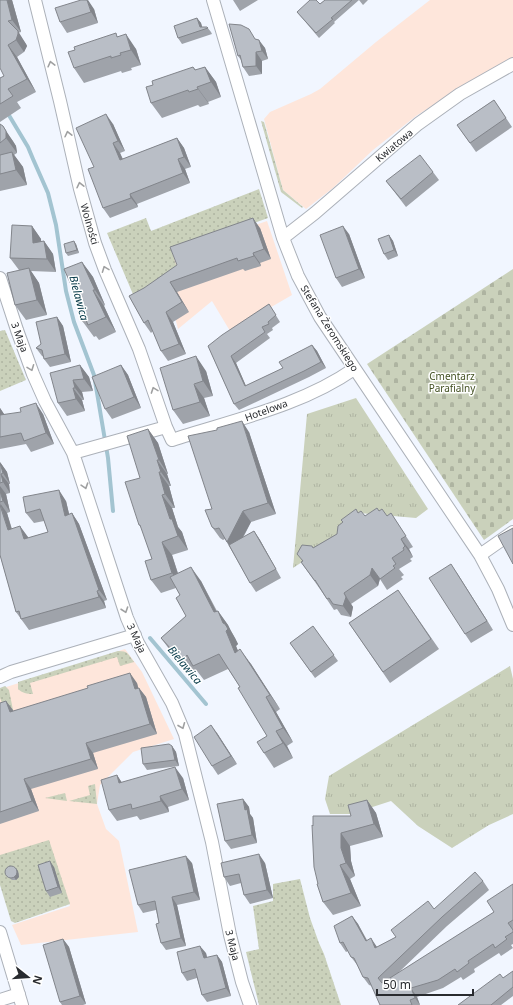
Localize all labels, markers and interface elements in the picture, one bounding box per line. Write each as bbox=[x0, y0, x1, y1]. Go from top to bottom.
one-way arrow bbox=[47, 60, 56, 67]
street label: Kwiatowa bbox=[372, 125, 416, 165]
one-way arrow bbox=[64, 131, 72, 137]
one-way arrow bbox=[76, 182, 84, 189]
street label: Wolności bbox=[77, 202, 103, 246]
one-way arrow bbox=[102, 266, 110, 274]
water label: Bielawica bbox=[66, 274, 93, 323]
street label: Stefana Żeromskiego bbox=[298, 282, 362, 374]
street label: 3 Maja bbox=[8, 320, 32, 354]
one-way arrow bbox=[26, 365, 34, 372]
park label: Cmentarz Parafialny bbox=[429, 369, 476, 395]
one-way arrow bbox=[150, 386, 158, 393]
street label: Hotelowa bbox=[243, 396, 289, 424]
one-way arrow bbox=[80, 482, 88, 489]
one-way arrow bbox=[120, 606, 128, 613]
street label: 3 Maja bbox=[124, 621, 150, 655]
water label: Bielawica bbox=[165, 642, 206, 688]
one-way arrow bbox=[177, 723, 185, 730]
street label: 3 Maja bbox=[222, 928, 244, 962]
north arrow bbox=[8, 957, 48, 997]
scale bar bbox=[377, 971, 473, 997]
text: N bbox=[30, 974, 47, 987]
text: 50 m bbox=[383, 976, 411, 993]

